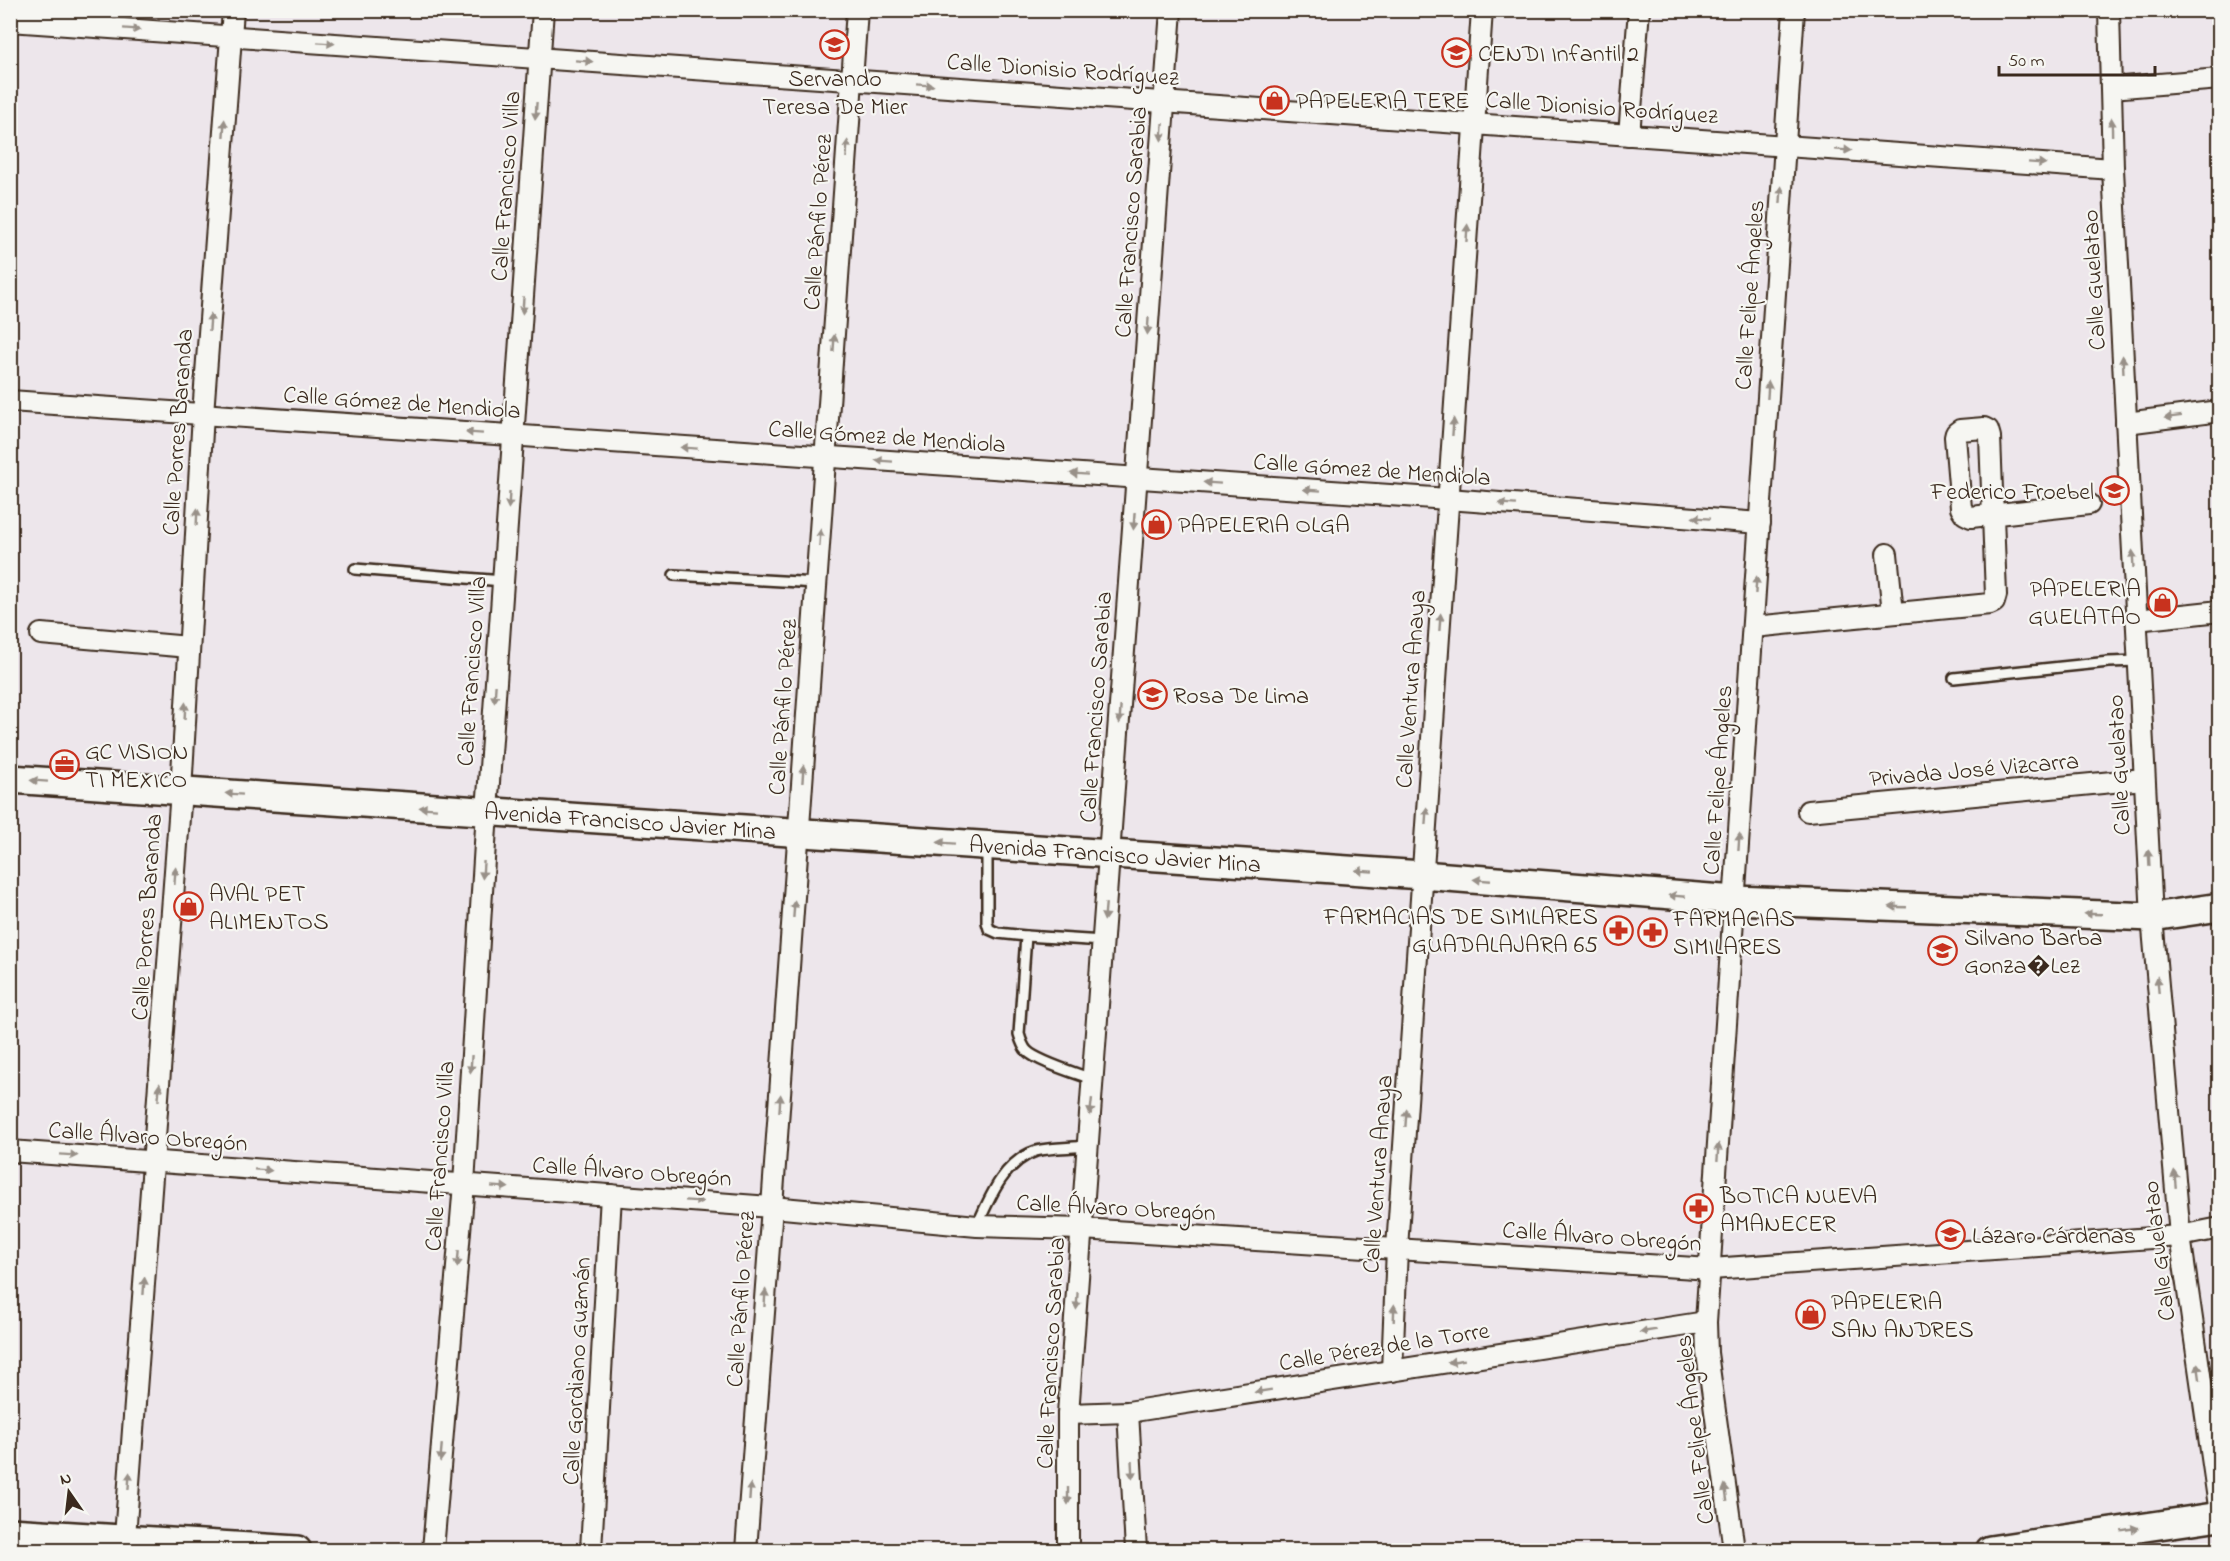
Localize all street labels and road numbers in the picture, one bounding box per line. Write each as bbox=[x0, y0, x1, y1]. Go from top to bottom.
street label: Calle Dionisio Rodríguez bbox=[945, 46, 1181, 97]
street label: Calle Dionisio Rodríguez bbox=[1484, 84, 1720, 135]
street label: Calle Francisco Villa bbox=[483, 90, 532, 283]
street label: Calle Francisco Sarabia bbox=[1107, 105, 1158, 339]
street label: Calle Pánfilo Pérez bbox=[796, 132, 843, 312]
street label: Calle Felipe Ángeles bbox=[1727, 199, 1776, 391]
street label: Calle Guelatao bbox=[2074, 209, 2117, 351]
street label: Calle Porres Baranda bbox=[155, 327, 204, 537]
street label: Calle Gómez de Mendiola bbox=[282, 379, 522, 430]
street label: Calle Gómez de Mendiola bbox=[767, 413, 1007, 464]
street label: Calle Gómez de Mendiola bbox=[1252, 446, 1492, 497]
street label: Calle Francisco Villa bbox=[449, 575, 498, 768]
street label: Calle Ventura Anaya bbox=[1388, 589, 1438, 790]
street label: Calle Francisco Sarabia bbox=[1072, 590, 1123, 824]
street label: Calle Pánfilo Pérez bbox=[761, 617, 808, 797]
street label: Calle Felipe Ángeles bbox=[1695, 684, 1744, 876]
street label: Calle Guelatao bbox=[2099, 694, 2142, 836]
street label: Privada José Vizcarra bbox=[1868, 745, 2081, 798]
street label: Avenida Francisco Javier Mina bbox=[483, 796, 777, 851]
street label: Calle Porres Baranda bbox=[124, 812, 173, 1022]
street label: Avenida Francisco Javier Mina bbox=[968, 829, 1262, 884]
street label: Calle Francisco Villa bbox=[417, 1060, 466, 1253]
street label: Calle Ventura Anaya bbox=[1355, 1074, 1405, 1275]
street label: Calle Álvaro Obregón bbox=[47, 1114, 249, 1163]
street label: Calle Álvaro Obregón bbox=[531, 1149, 733, 1198]
street label: Calle Guelatao bbox=[2135, 1179, 2186, 1323]
street label: Calle Álvaro Obregón bbox=[1015, 1187, 1216, 1232]
street label: Calle Pánfilo Pérez bbox=[719, 1209, 766, 1389]
street label: Calle Álvaro Obregón bbox=[1501, 1214, 1703, 1263]
street label: Calle Francisco Sarabia bbox=[1029, 1236, 1076, 1470]
street label: Calle Gordiano Guzmán bbox=[555, 1256, 602, 1486]
street label: Calle Pérez de la Torre bbox=[1277, 1315, 1492, 1382]
street label: Calle Felipe Ángeles bbox=[1667, 1333, 1725, 1526]

